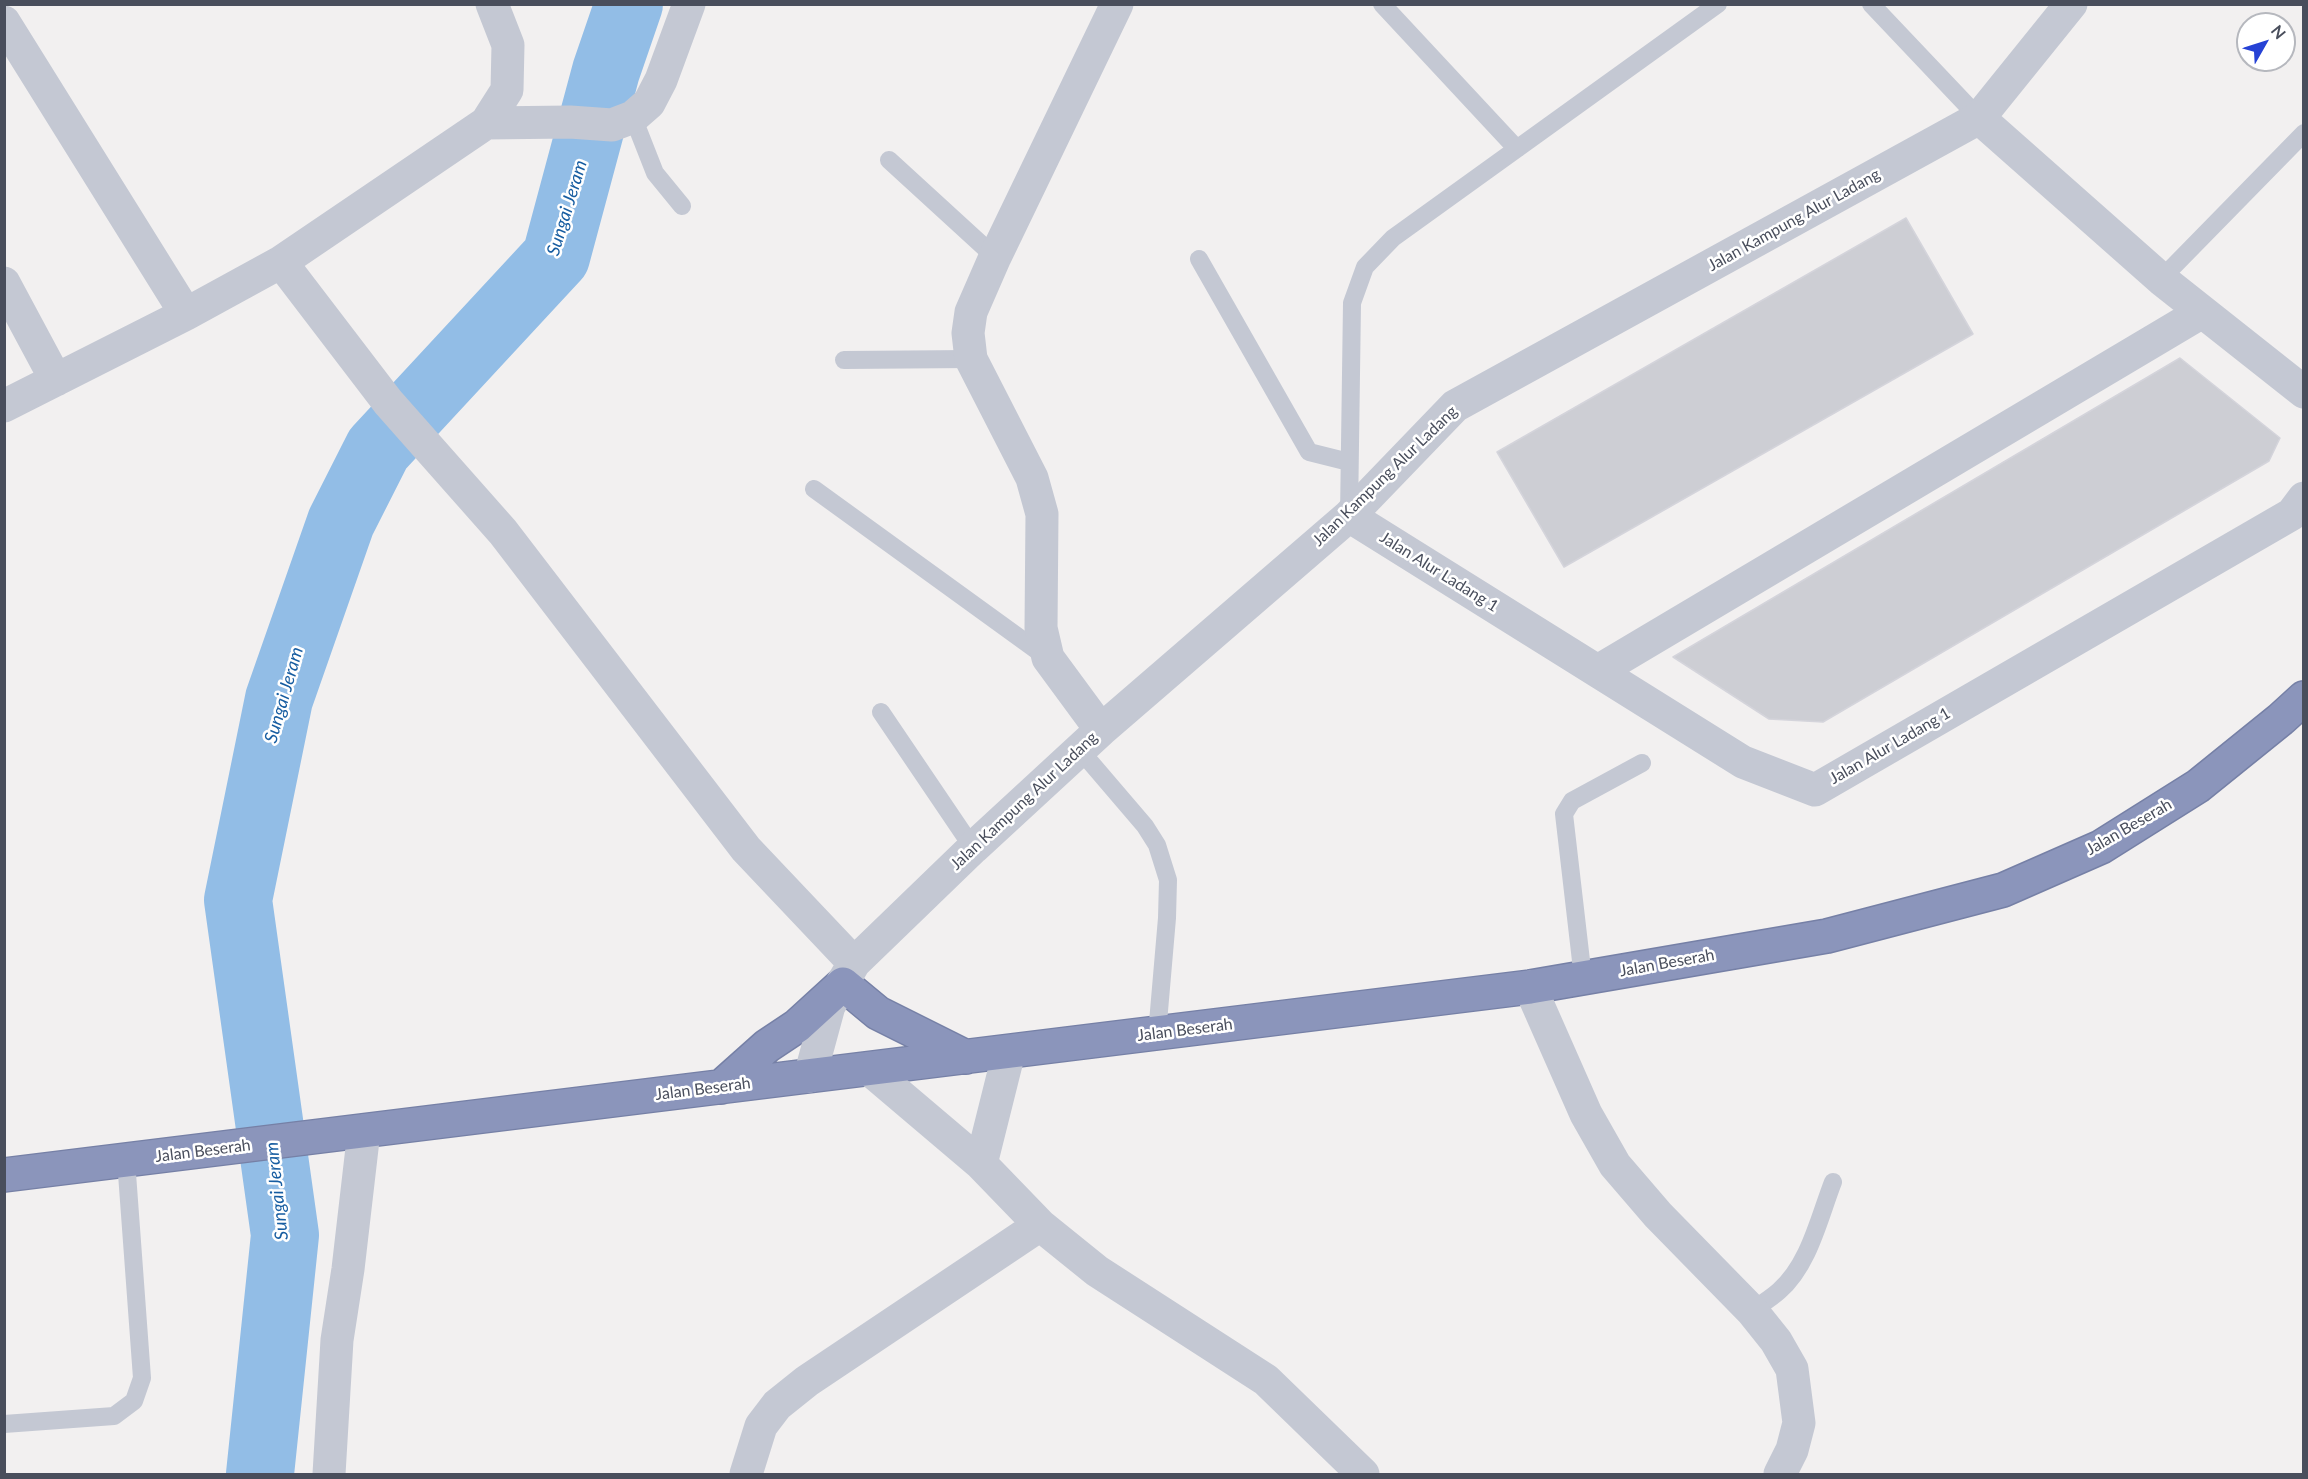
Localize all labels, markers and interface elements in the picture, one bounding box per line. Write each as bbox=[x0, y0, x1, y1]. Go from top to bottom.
north arrow bbox=[2236, 12, 2296, 72]
text: N bbox=[2268, 21, 2290, 42]
water label: Sungai Jeram bbox=[542, 158, 592, 258]
street label: Jalan Kampung Alur Ladang bbox=[1705, 165, 1883, 275]
street label: Jalan Kampung Alur Ladang bbox=[1309, 402, 1461, 550]
street label: Jalan Alur Ladang 1 bbox=[1376, 528, 1502, 616]
water label: Sungai Jeram bbox=[260, 645, 308, 745]
street label: Jalan Alur Ladang 1 bbox=[1826, 704, 1954, 788]
street label: Jalan Kampung Alur Ladang bbox=[947, 728, 1101, 874]
street label: Jalan Beserah bbox=[2083, 795, 2175, 859]
street label: Jalan Beserah bbox=[1618, 945, 1716, 981]
street label: Jalan Beserah bbox=[1136, 1015, 1234, 1045]
street label: Jalan Beserah bbox=[654, 1074, 752, 1104]
street label: Jalan Beserah bbox=[154, 1136, 252, 1166]
water label: Sungai Jeram bbox=[261, 1141, 293, 1241]

